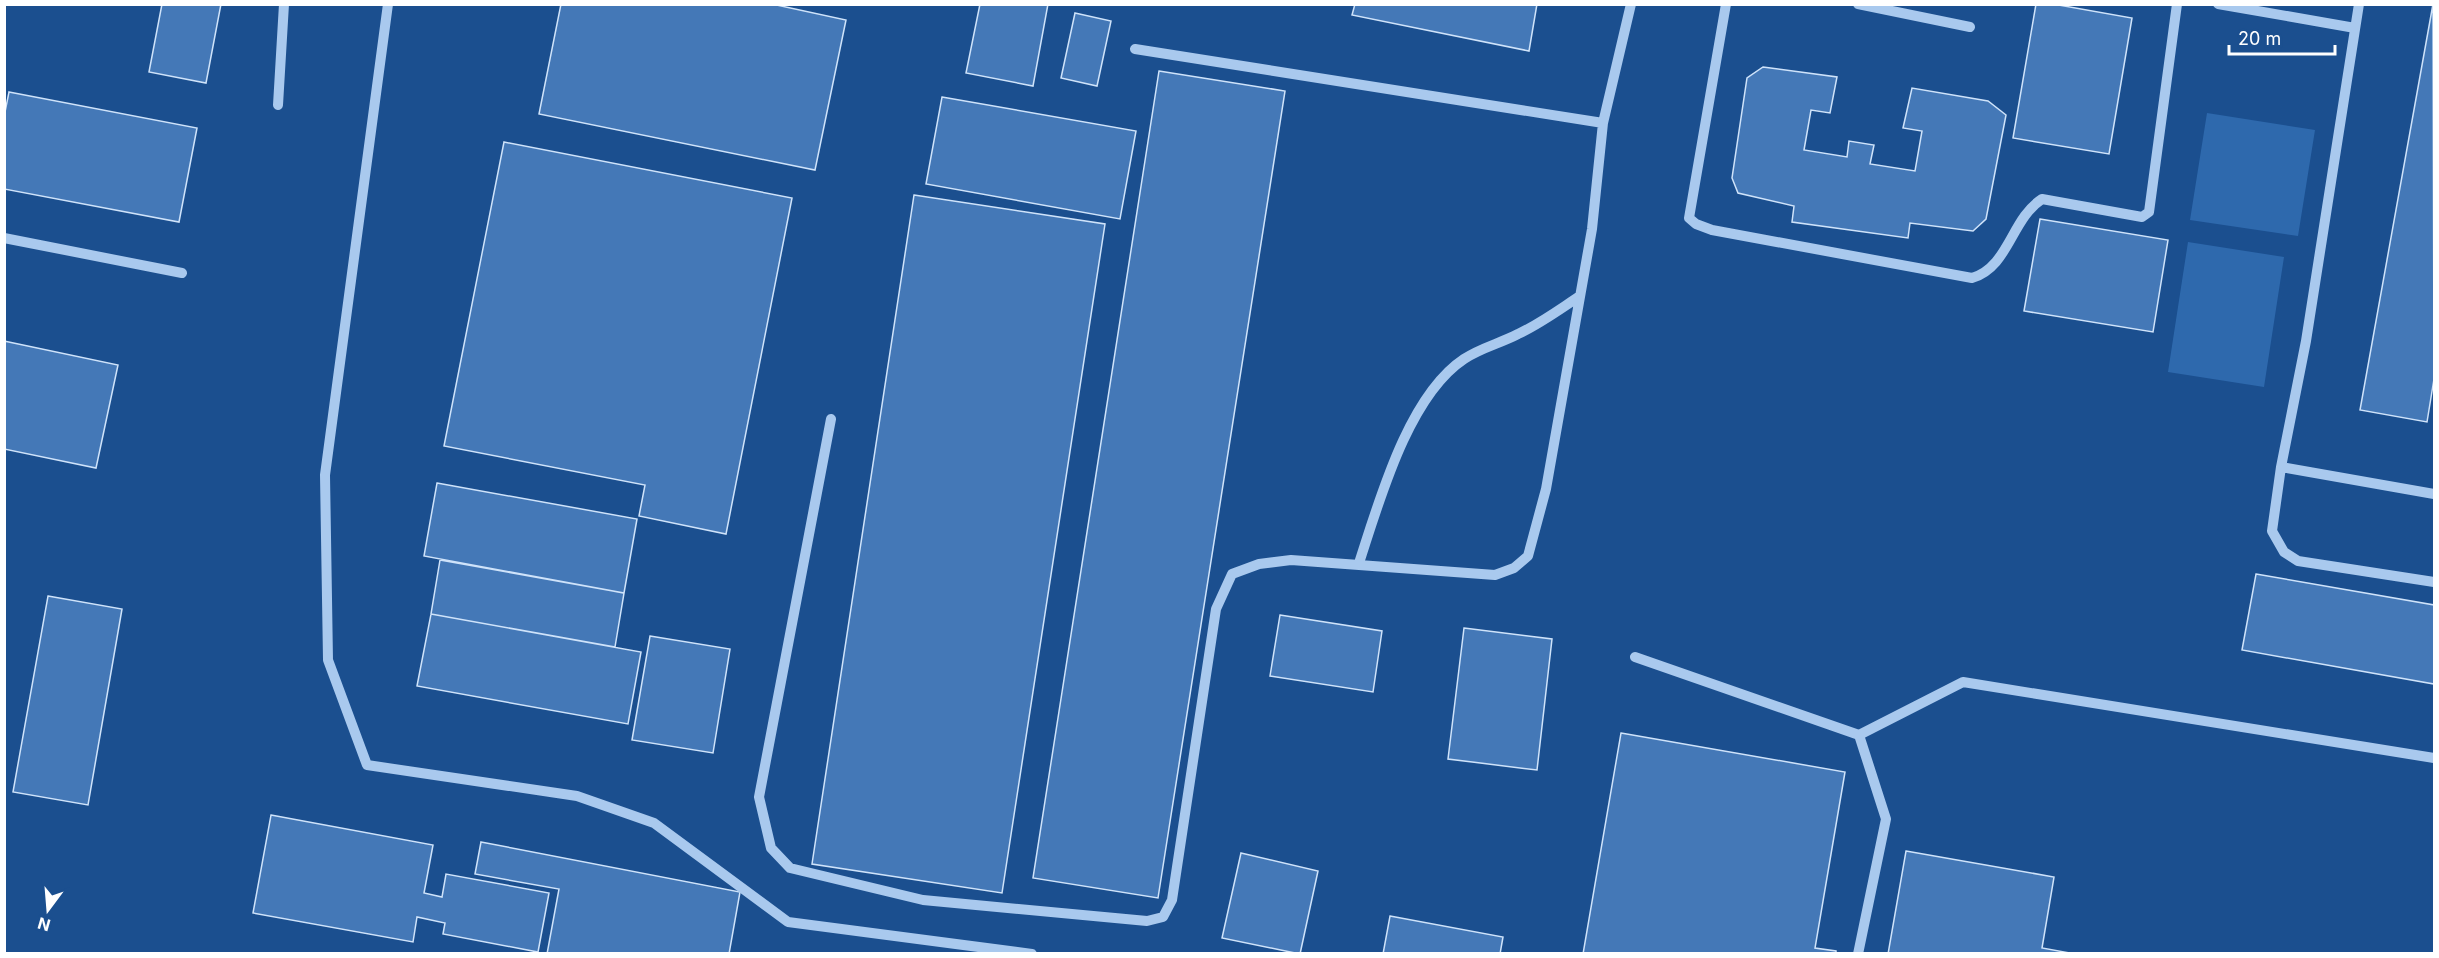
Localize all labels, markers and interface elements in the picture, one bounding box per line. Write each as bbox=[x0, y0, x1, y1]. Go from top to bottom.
scale bar bbox=[2229, 18, 2336, 56]
text: 20 m bbox=[2238, 28, 2281, 49]
north arrow bbox=[18, 880, 78, 940]
text: N bbox=[35, 913, 52, 936]

